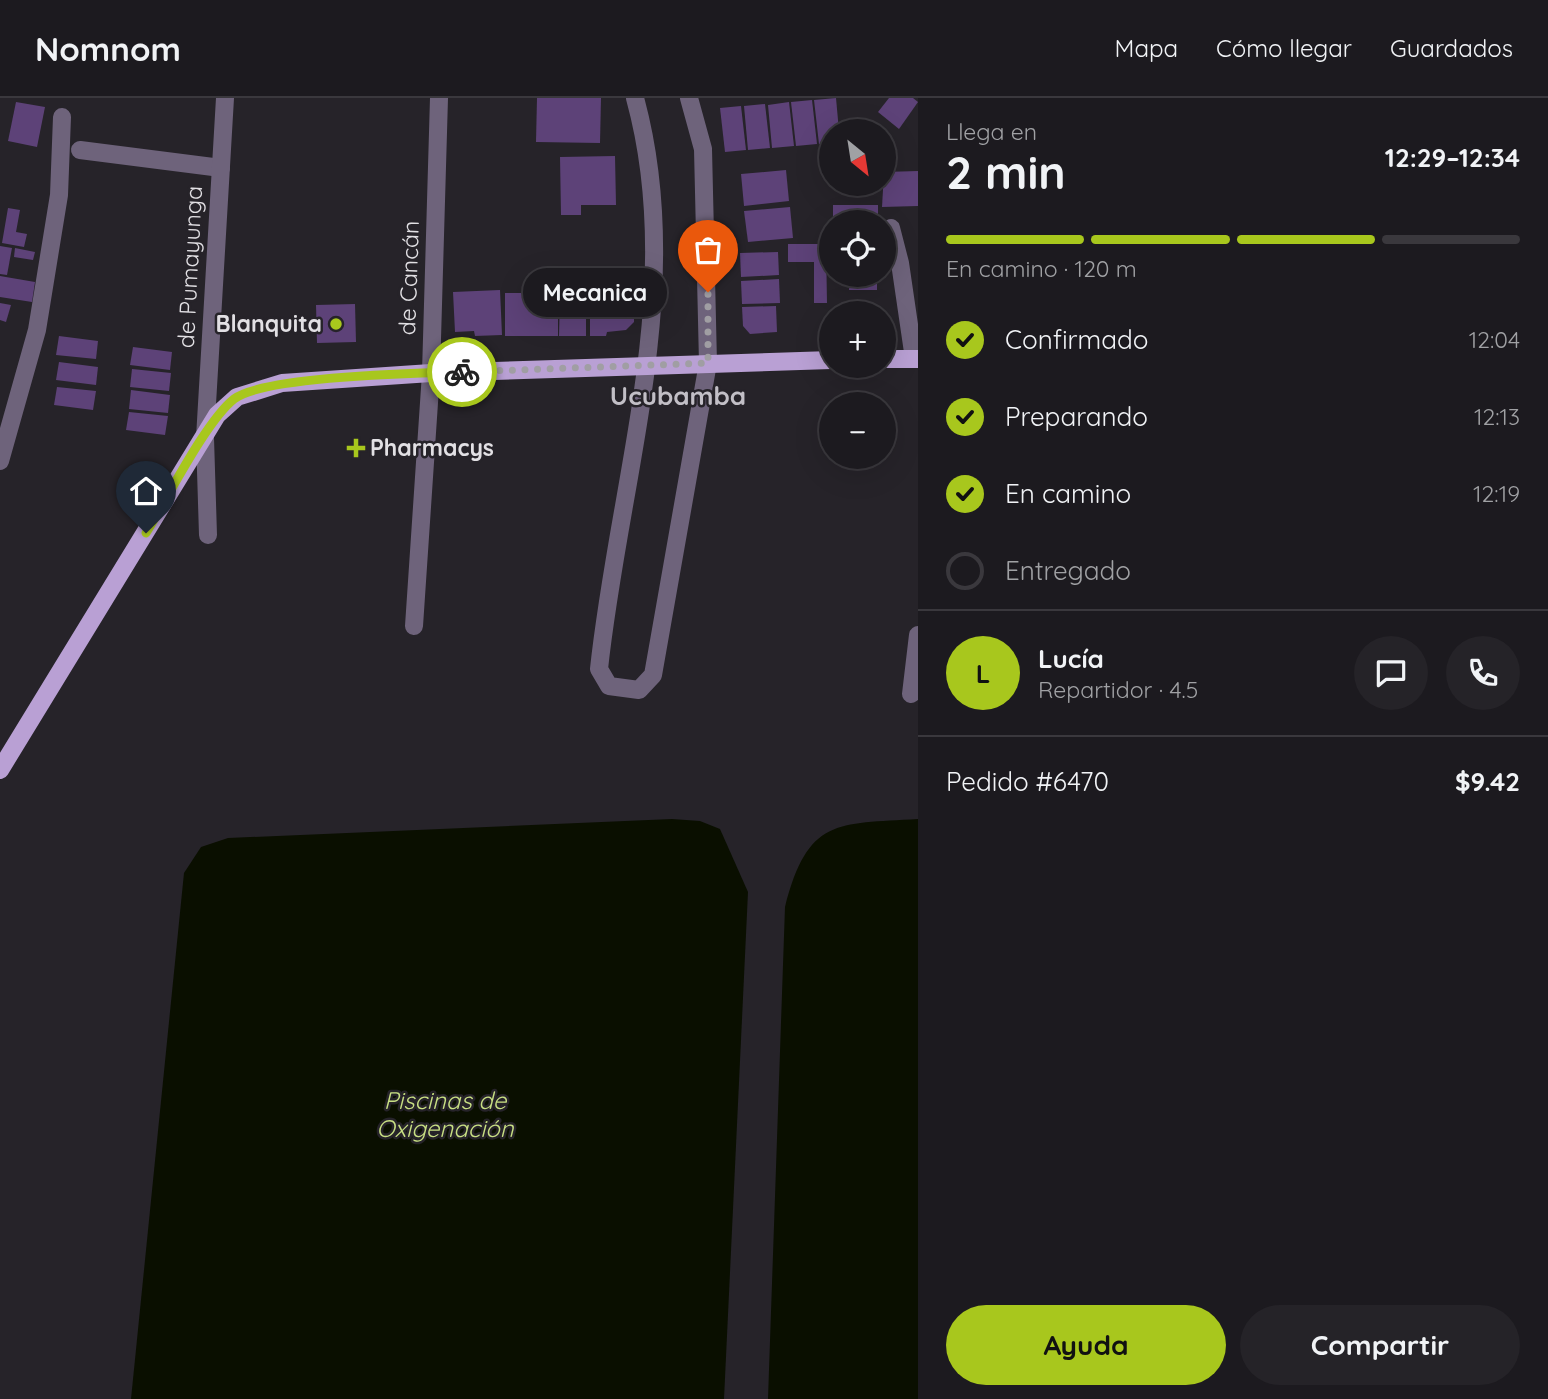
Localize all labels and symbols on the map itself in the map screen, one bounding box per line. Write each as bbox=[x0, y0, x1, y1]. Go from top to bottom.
north arrow bbox=[819, 119, 896, 196]
street label: de Pumayunga bbox=[171, 185, 208, 349]
street label: de Cancán bbox=[392, 220, 425, 336]
pin bbox=[678, 220, 738, 292]
callout: Mecanica bbox=[522, 268, 666, 316]
place label: Blanquita bbox=[215, 309, 322, 338]
marker: Blanquita bbox=[328, 316, 344, 332]
courier bbox=[427, 337, 497, 407]
district label: Ucubamba bbox=[610, 379, 746, 412]
place label: Pharmacys bbox=[370, 433, 494, 462]
marker: Pharmacys bbox=[348, 440, 364, 456]
pin bbox=[116, 461, 176, 533]
water label: Piscinas de Oxigenación bbox=[376, 1085, 515, 1143]

